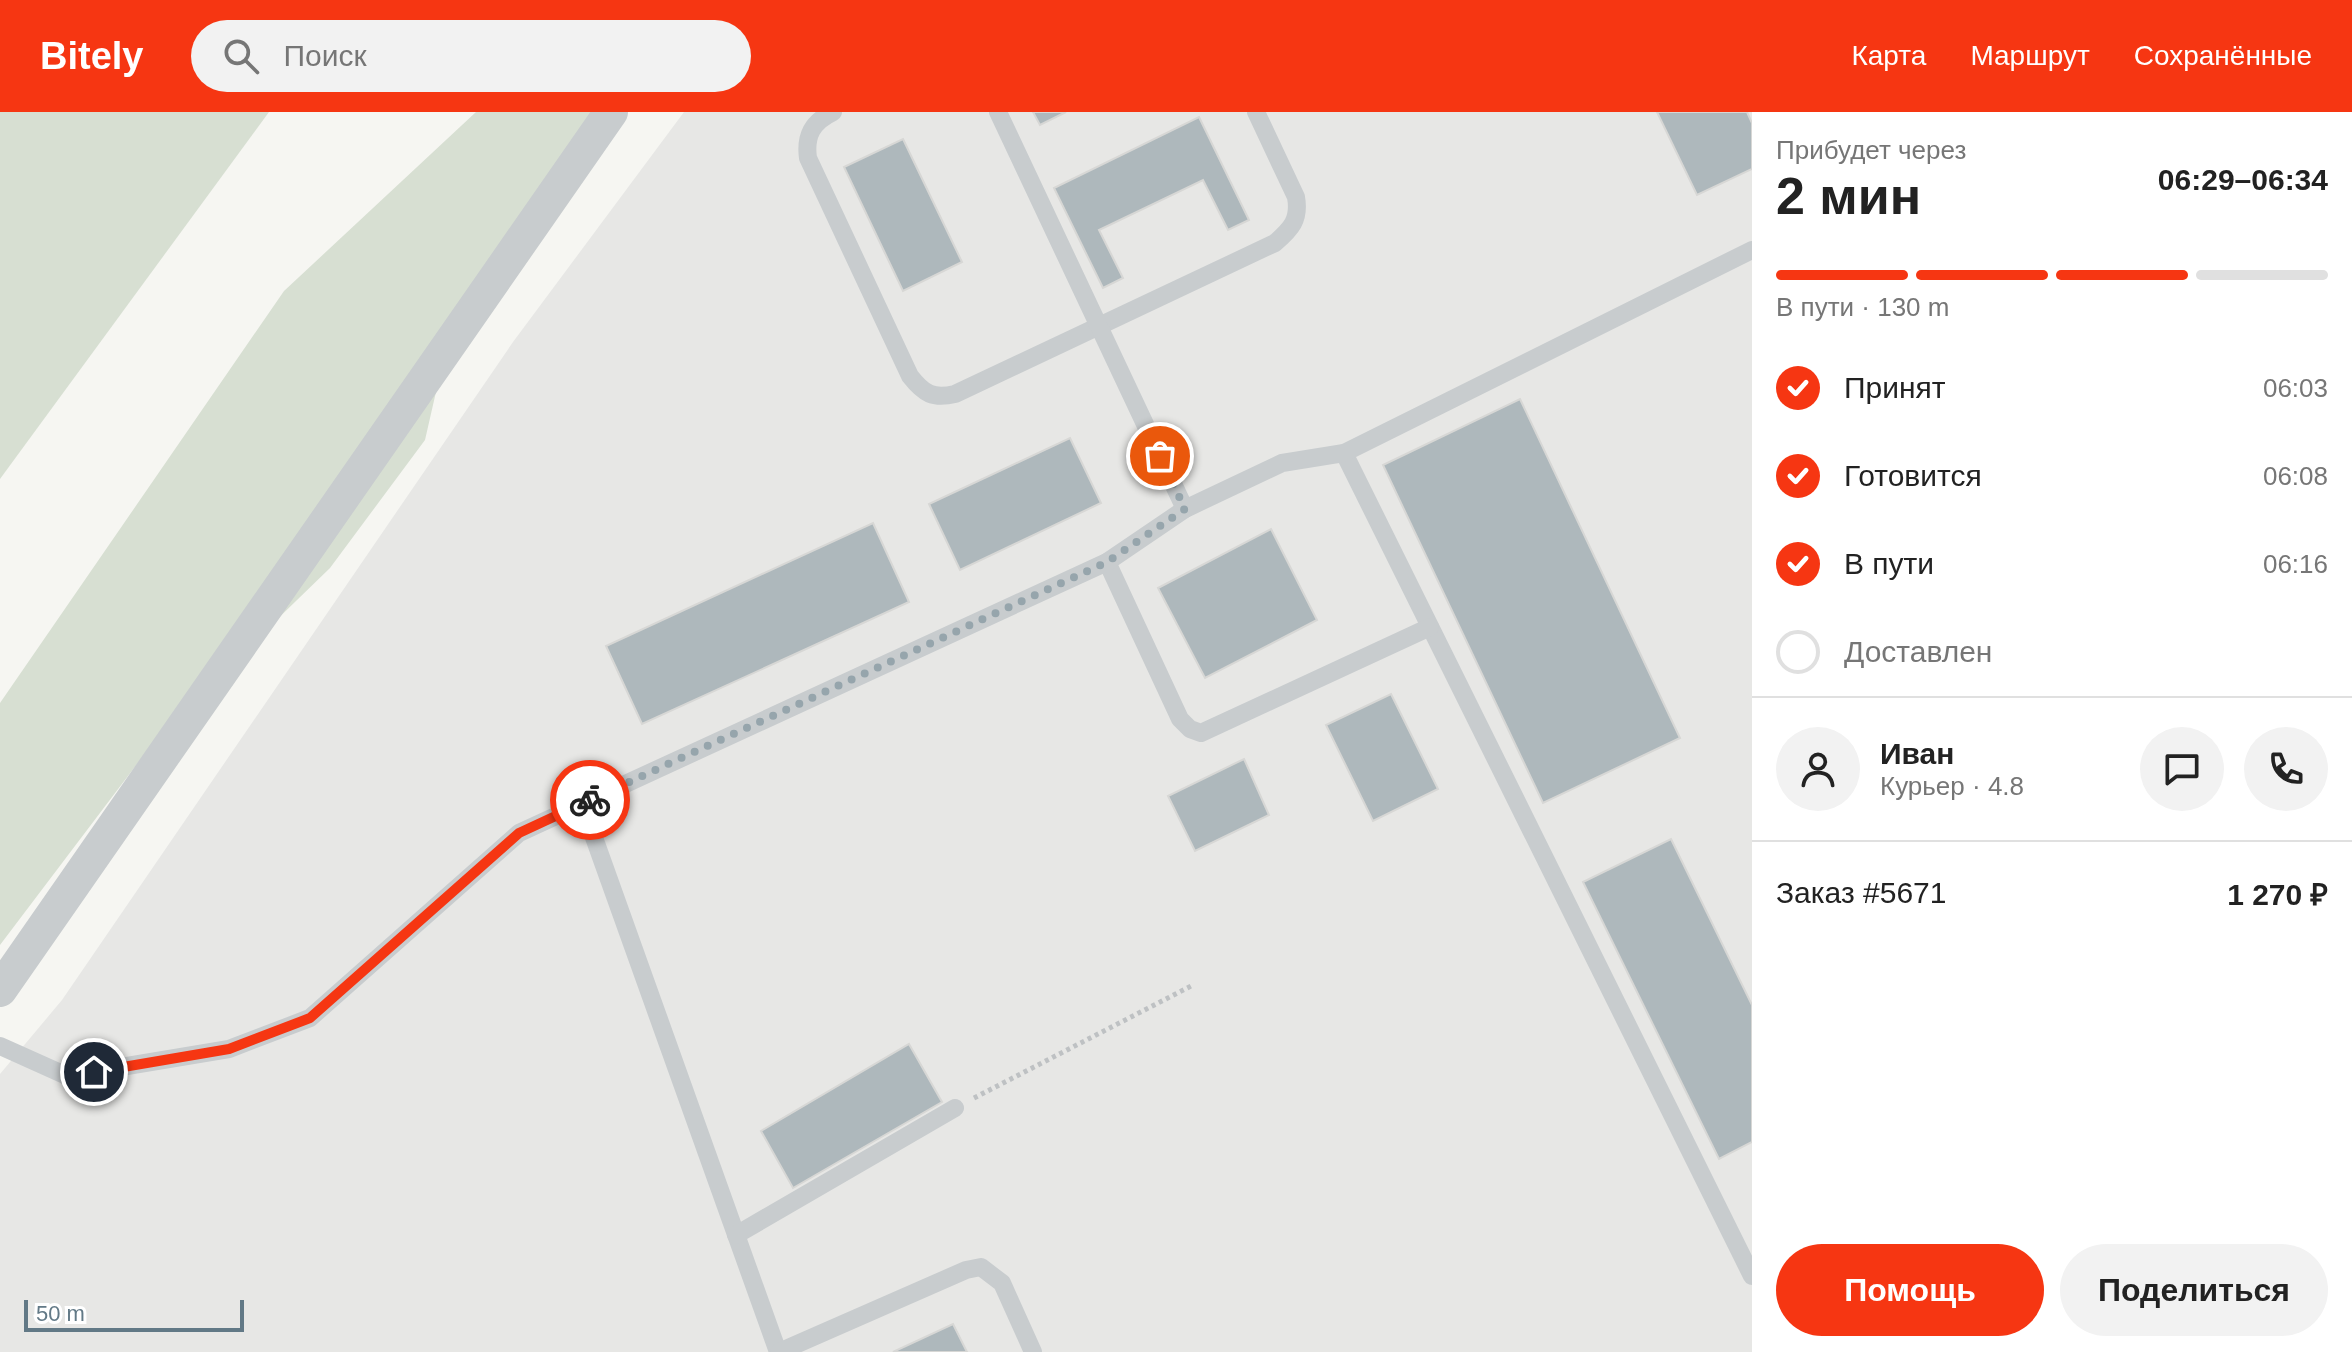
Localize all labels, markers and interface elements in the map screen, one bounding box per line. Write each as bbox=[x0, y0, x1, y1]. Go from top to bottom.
search box bbox=[191, 20, 751, 92]
icon: search bbox=[219, 34, 263, 78]
text: Bitely bbox=[40, 35, 143, 77]
text: Поиск bbox=[283, 39, 367, 72]
text: Карта bbox=[1851, 40, 1926, 71]
text: Маршрут bbox=[1970, 40, 2090, 71]
text: Сохранённые bbox=[2134, 40, 2312, 71]
text: Прибудет через bbox=[1776, 135, 1966, 165]
text: 06:29–06:34 bbox=[2158, 163, 2328, 196]
text: 2 мин bbox=[1776, 167, 1921, 225]
text: В пути · 130 m bbox=[1776, 292, 1949, 322]
icon: check bbox=[1776, 366, 1820, 410]
text: Принят bbox=[1844, 371, 1946, 404]
text: 06:03 bbox=[2263, 373, 2328, 403]
pin bbox=[1126, 422, 1194, 490]
icon: bag bbox=[1138, 434, 1182, 478]
icon: check bbox=[1776, 454, 1820, 498]
text: Готовится bbox=[1844, 459, 1982, 492]
text: 06:08 bbox=[2263, 461, 2328, 491]
icon: check bbox=[1776, 542, 1820, 586]
text: В пути bbox=[1844, 547, 1934, 580]
text: 06:16 bbox=[2263, 549, 2328, 579]
text: Доставлен bbox=[1844, 635, 1992, 668]
button: person bbox=[1776, 727, 1860, 811]
button: chat bbox=[2140, 727, 2224, 811]
button: phone bbox=[2244, 727, 2328, 811]
text: Иван bbox=[1880, 737, 1954, 770]
courier bbox=[550, 760, 630, 840]
text: Курьер · 4.8 bbox=[1880, 771, 2024, 801]
icon: bike bbox=[568, 778, 612, 822]
text: Заказ #5671 bbox=[1776, 876, 1946, 909]
text: 1 270 ₽ bbox=[2227, 878, 2328, 911]
pin bbox=[60, 1038, 128, 1106]
icon: home bbox=[72, 1050, 116, 1094]
button: Помощь bbox=[1776, 1244, 2044, 1336]
button: Поделиться bbox=[2060, 1244, 2328, 1336]
scale bar bbox=[24, 1296, 244, 1332]
text: 50 m bbox=[36, 1301, 85, 1326]

